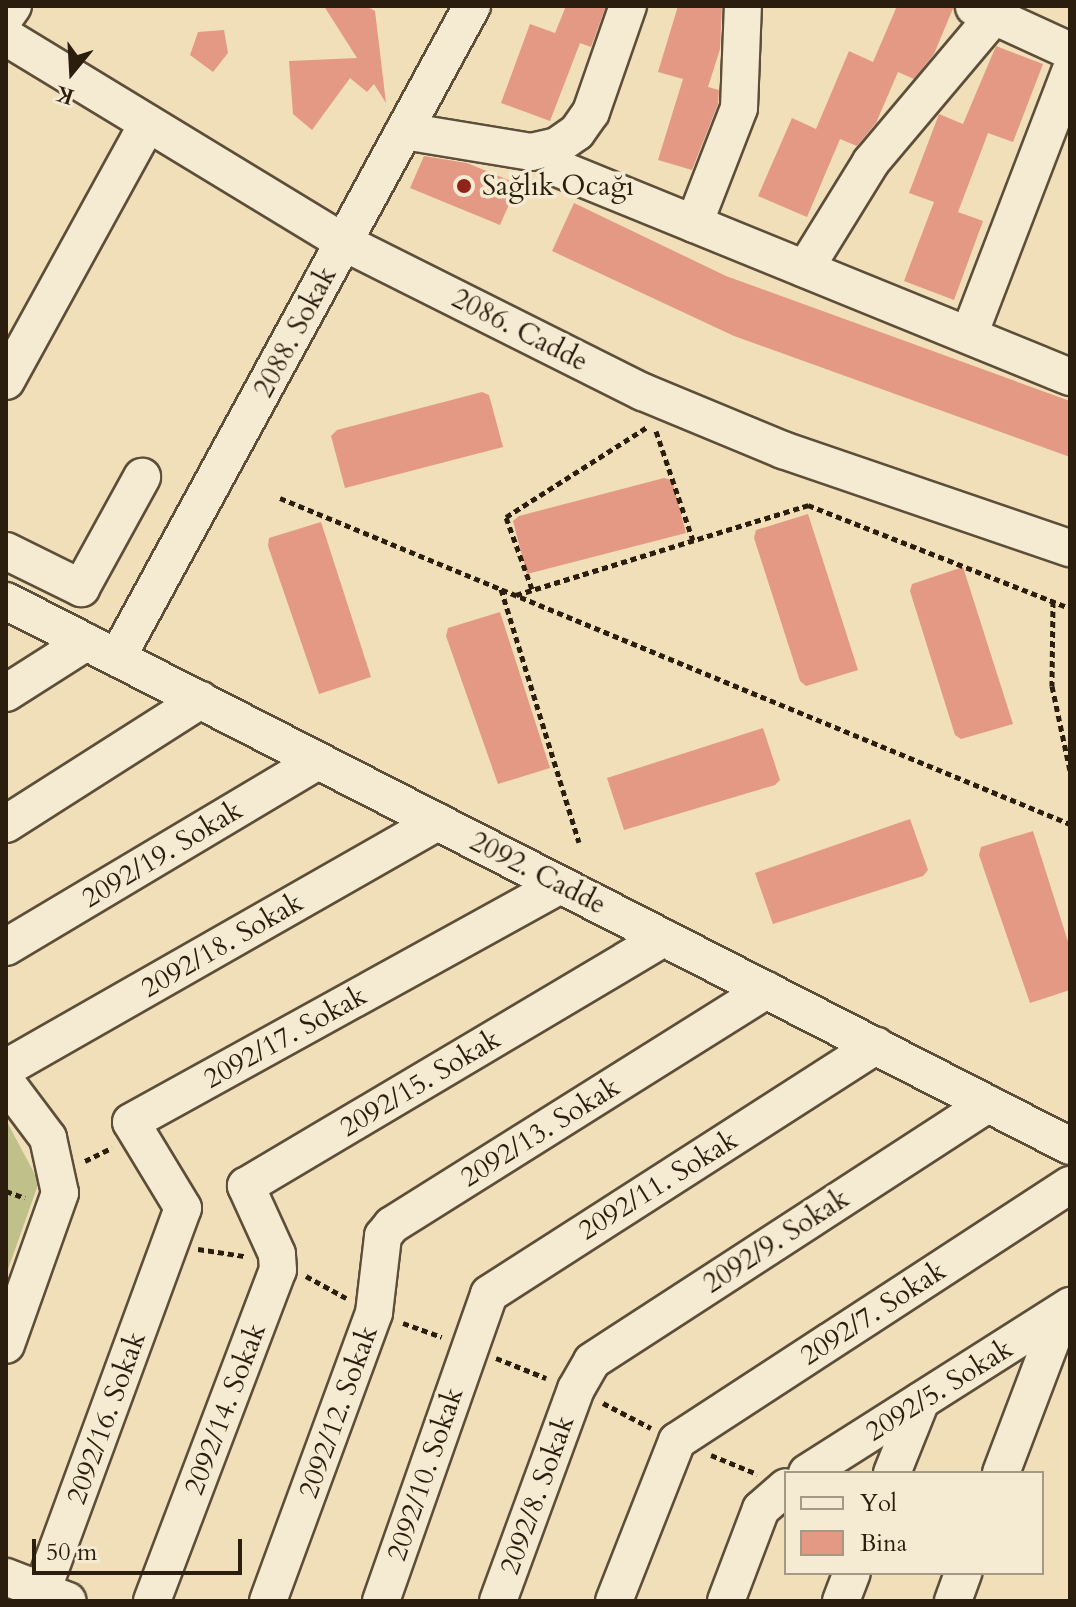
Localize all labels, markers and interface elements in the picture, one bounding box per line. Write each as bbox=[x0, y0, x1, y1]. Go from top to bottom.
north arrow bbox=[32, 32, 112, 112]
text: K bbox=[51, 78, 78, 112]
place label: Sağlık Ocağı bbox=[482, 169, 634, 203]
marker: Sağlık Ocağı bbox=[453, 175, 475, 197]
street label: 2088. Sokak bbox=[247, 261, 343, 403]
street label: 2086. Cadde bbox=[446, 281, 594, 379]
street label: 2092/19. Sokak bbox=[76, 793, 248, 915]
street label: 2092. Cadde bbox=[464, 824, 612, 922]
street label: 2092/18. Sokak bbox=[135, 885, 309, 1005]
street label: 2092/17. Sokak bbox=[198, 978, 372, 1096]
street label: 2092/15. Sokak bbox=[334, 1022, 506, 1144]
street label: 2092/13. Sokak bbox=[454, 1070, 626, 1194]
street label: 2092/11. Sokak bbox=[572, 1123, 744, 1247]
street label: 2092/9. Sokak bbox=[697, 1182, 855, 1300]
street label: 2092/7. Sokak bbox=[794, 1254, 952, 1372]
street label: 2092/14. Sokak bbox=[177, 1318, 273, 1500]
street label: 2092/12. Sokak bbox=[291, 1321, 385, 1503]
street label: 2092/16. Sokak bbox=[59, 1327, 153, 1509]
street label: 2092/5. Sokak bbox=[859, 1332, 1019, 1448]
street label: 2092/10. Sokak bbox=[380, 1383, 470, 1565]
street label: 2092/8. Sokak bbox=[493, 1411, 581, 1579]
legend bbox=[784, 1471, 1044, 1575]
text: Yol bbox=[860, 1487, 897, 1520]
scale bar bbox=[36, 1523, 246, 1573]
text: Bina bbox=[860, 1527, 907, 1560]
text: 50 m bbox=[46, 1536, 97, 1569]

